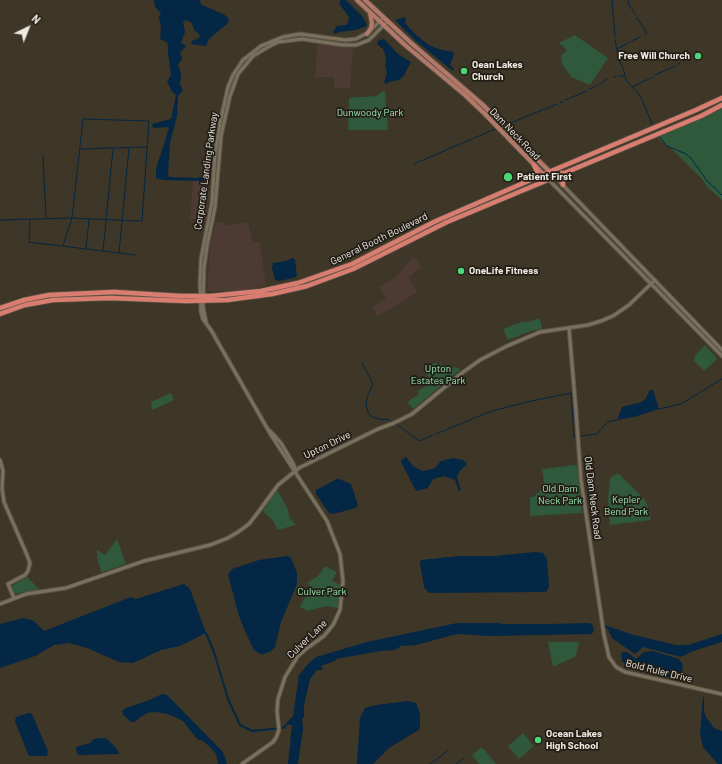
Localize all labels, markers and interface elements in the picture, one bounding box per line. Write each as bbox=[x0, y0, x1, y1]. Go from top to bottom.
north arrow bbox=[8, 8, 48, 48]
text: N bbox=[29, 12, 44, 26]
place label: Free Will Church bbox=[618, 50, 690, 62]
marker: Free Will Church bbox=[693, 51, 703, 61]
place label: Oean Lakes Church bbox=[472, 59, 523, 82]
marker: Oean Lakes Church bbox=[459, 66, 469, 76]
street label: Dam Neck Road bbox=[487, 105, 543, 163]
park label: Dunwoody Park bbox=[337, 107, 403, 119]
street label: Corporate Landing Parkway bbox=[192, 111, 220, 231]
marker: Patient First bbox=[502, 171, 514, 183]
place label: Patient First bbox=[517, 171, 572, 183]
street label: General Booth Boulevard bbox=[328, 210, 430, 268]
place label: OneLife Fitness bbox=[469, 265, 538, 277]
marker: OneLife Fitness bbox=[456, 266, 466, 276]
park label: Upton Estates Park bbox=[411, 363, 465, 386]
street label: Upton Drive bbox=[302, 429, 352, 461]
street label: Old Dam Neck Road bbox=[582, 456, 604, 540]
park label: Old Dam Neck Park bbox=[538, 483, 582, 506]
park label: Kepler Bend Park bbox=[604, 494, 648, 518]
park label: Culver Park bbox=[298, 586, 346, 598]
street label: Culver Lane bbox=[285, 617, 329, 661]
street label: Bold Ruler Drive bbox=[624, 657, 694, 685]
place label: Ocean Lakes High School bbox=[546, 728, 602, 752]
marker: Ocean Lakes High School bbox=[533, 735, 543, 745]

